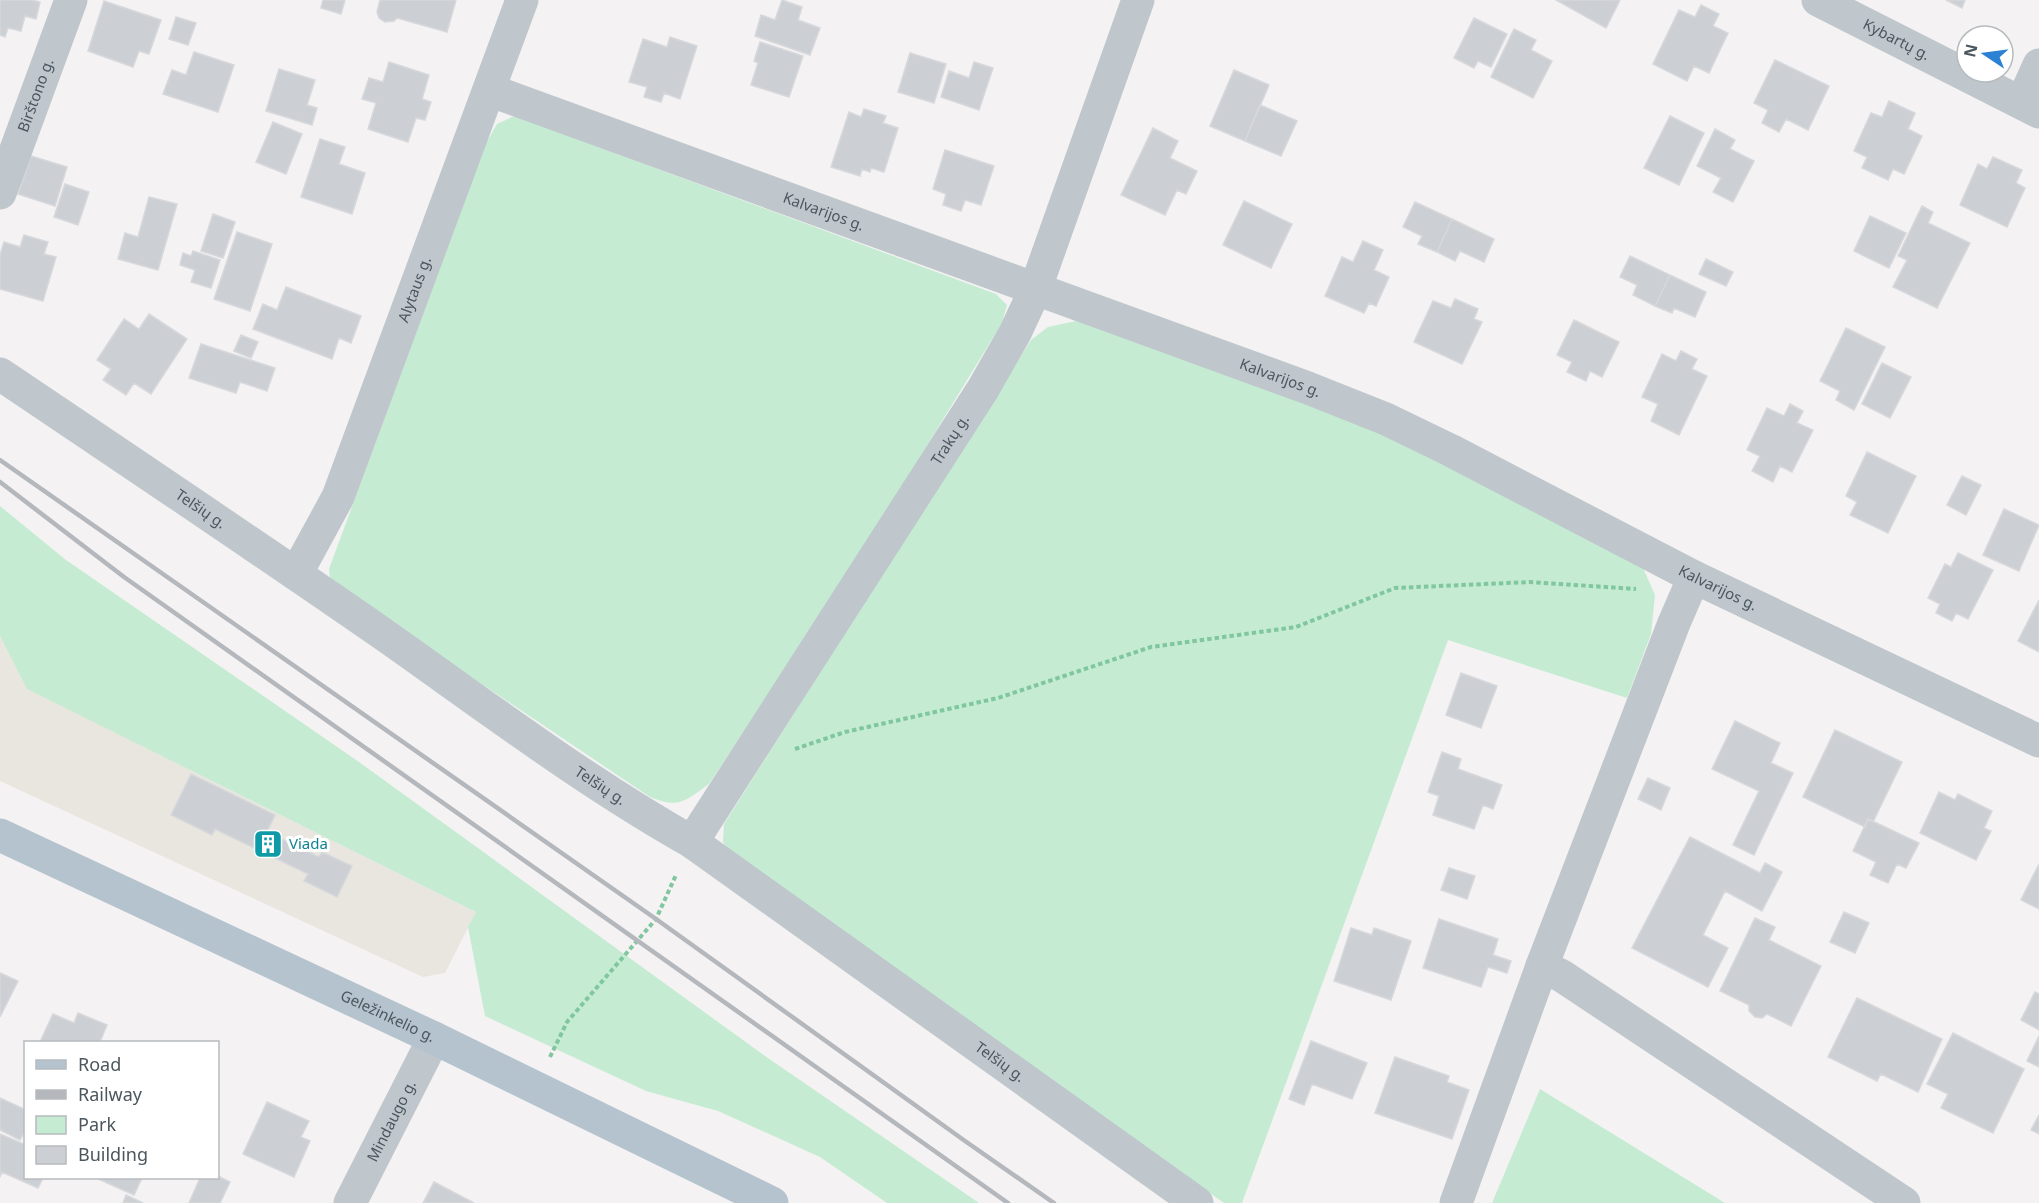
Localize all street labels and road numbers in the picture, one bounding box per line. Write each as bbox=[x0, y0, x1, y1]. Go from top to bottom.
street label: Kybartų g. bbox=[1860, 14, 1934, 64]
street label: Birštono g. bbox=[12, 55, 58, 135]
street label: Kalvarijos g. bbox=[781, 187, 867, 235]
street label: Alytaus g. bbox=[393, 253, 435, 325]
street label: Kalvarijos g. bbox=[1237, 353, 1324, 401]
street label: Trakų g. bbox=[926, 410, 973, 468]
street label: Telšių g. bbox=[172, 484, 231, 533]
street label: Kalvarijos g. bbox=[1676, 560, 1761, 615]
street label: Telšių g. bbox=[571, 761, 630, 809]
street label: Geležinkelio g. bbox=[338, 985, 439, 1046]
street label: Telšių g. bbox=[971, 1037, 1029, 1086]
street label: Mindaugo g. bbox=[362, 1076, 420, 1165]

